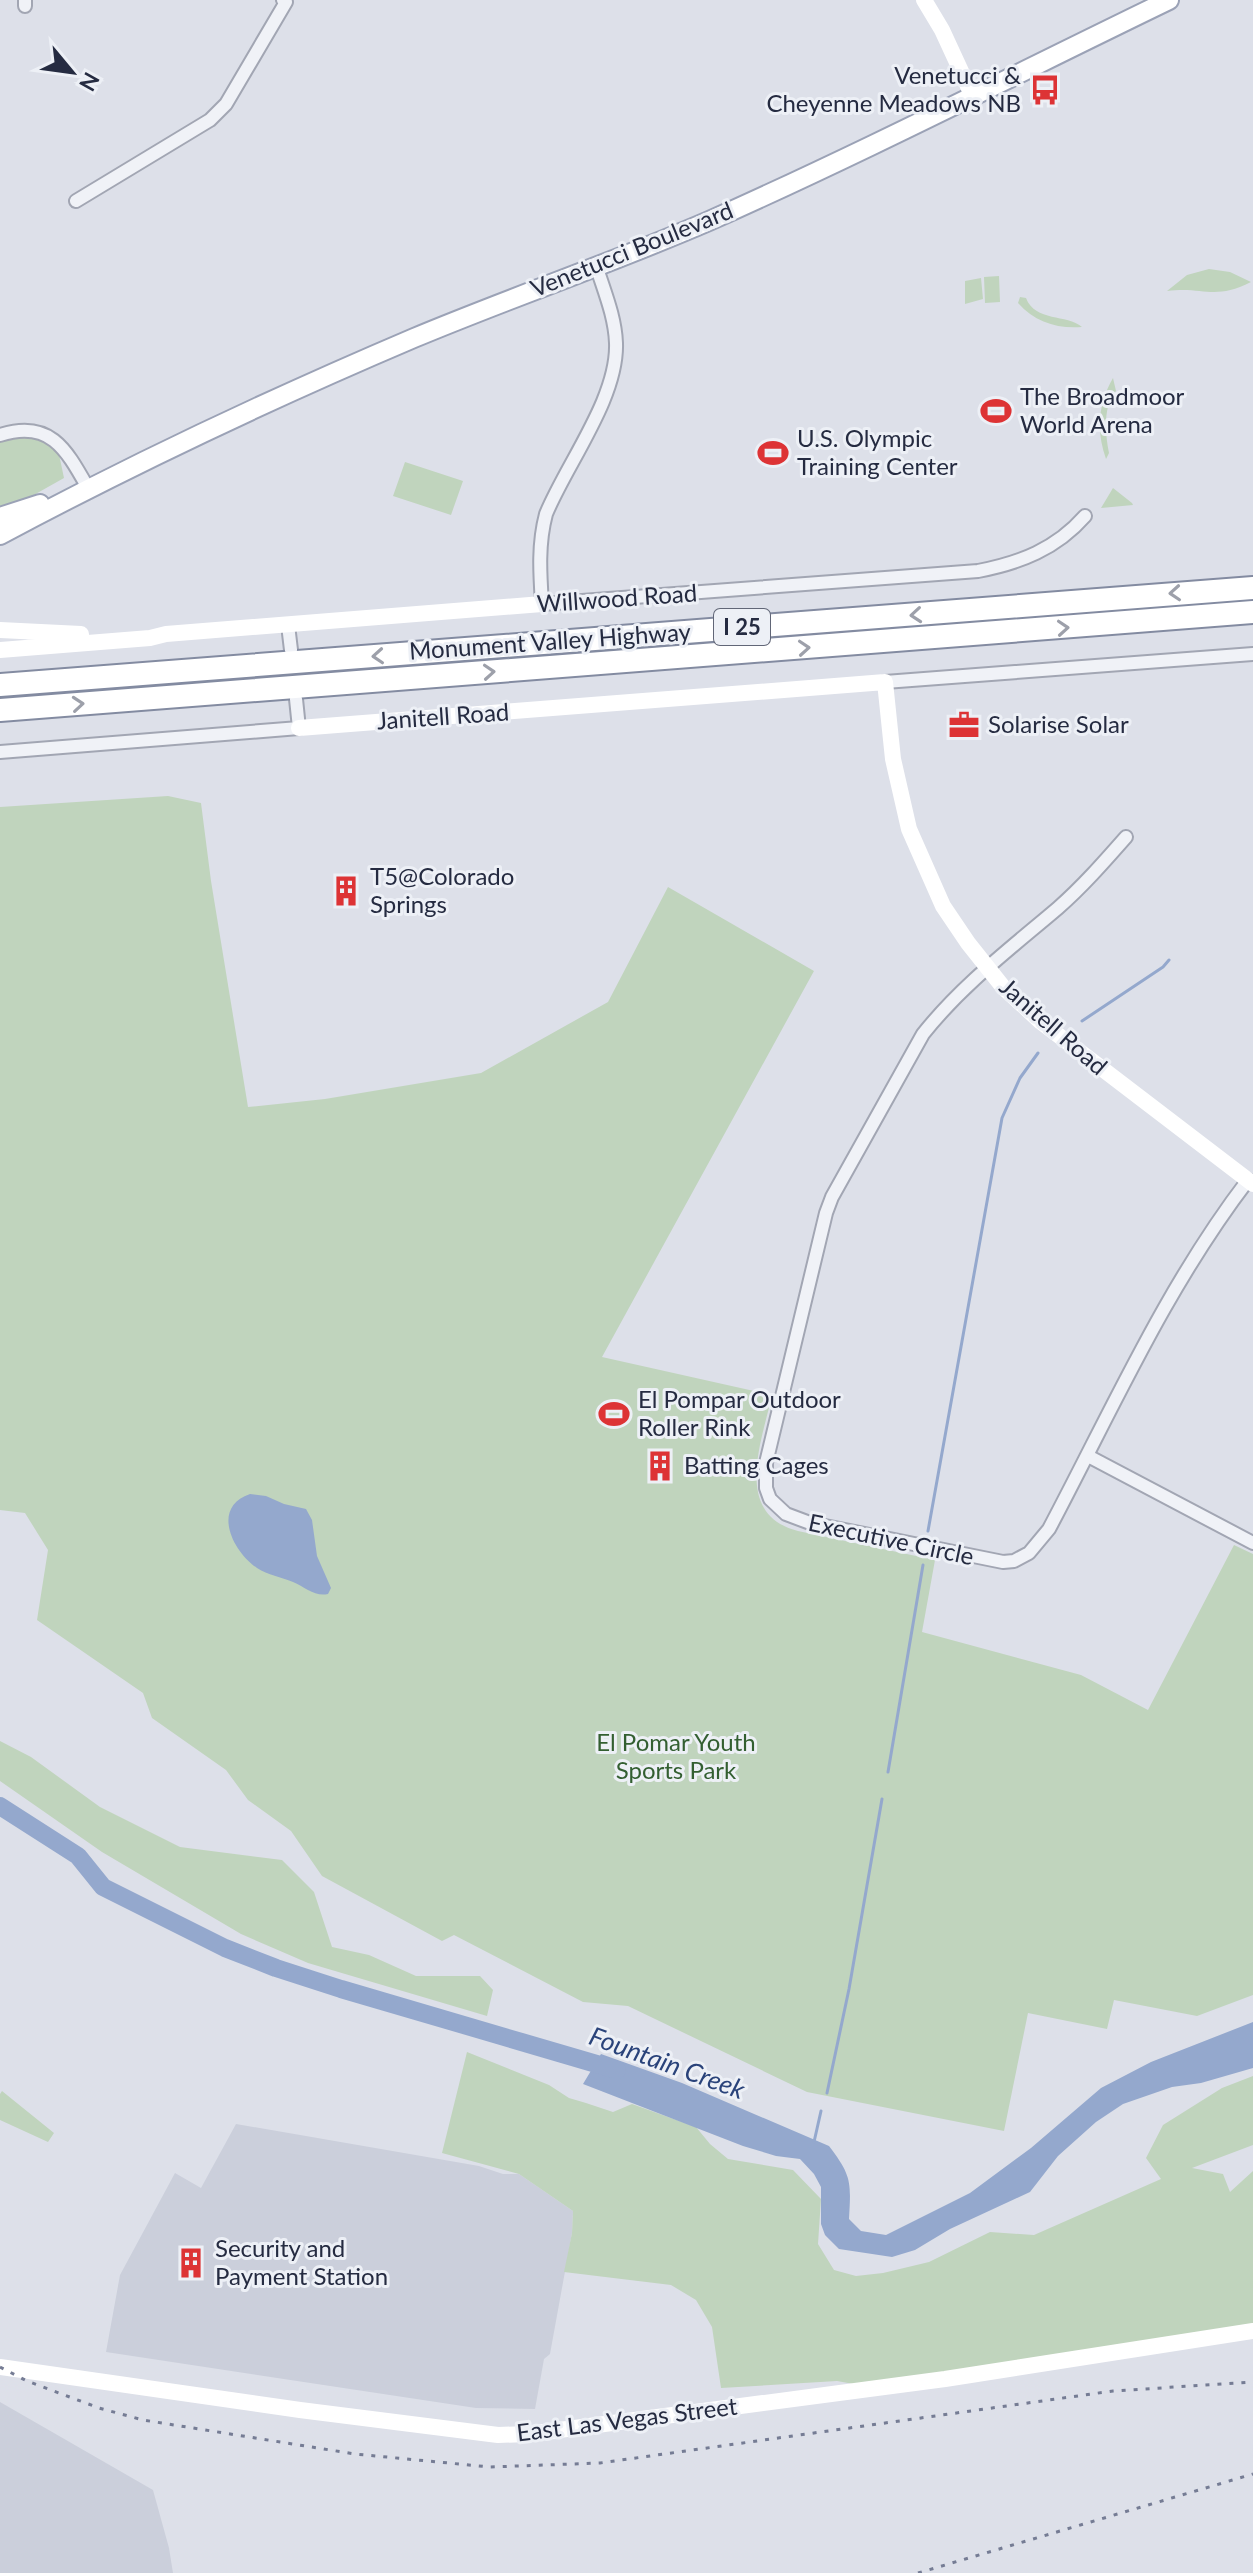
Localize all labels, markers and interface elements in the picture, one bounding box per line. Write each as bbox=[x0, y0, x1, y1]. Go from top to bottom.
north arrow bbox=[32, 32, 112, 112]
place label: Venetucci & Cheyenne Meadows NB bbox=[766, 60, 1021, 117]
text: N bbox=[74, 68, 106, 96]
bus stop icon: Venetucci & Cheyenne Meadows NB bbox=[1028, 73, 1062, 107]
street label: Venetucci Boulevard bbox=[526, 195, 737, 302]
place label: The Broadmoor World Arena bbox=[1020, 381, 1185, 438]
sports icon: The Broadmoor World Arena bbox=[979, 394, 1013, 428]
place label: U.S. Olympic Training Center bbox=[797, 423, 958, 480]
sports icon: U.S. Olympic Training Center bbox=[756, 436, 790, 470]
street label: Willwood Road bbox=[536, 577, 698, 618]
one-way arrow bbox=[1168, 584, 1181, 601]
one-way arrow bbox=[909, 606, 922, 623]
road number: I 25 bbox=[714, 609, 770, 645]
street label: Monument Valley Highway bbox=[408, 616, 692, 665]
one-way arrow bbox=[1057, 620, 1070, 637]
one-way arrow bbox=[798, 640, 811, 657]
one-way arrow bbox=[371, 647, 384, 664]
one-way arrow bbox=[483, 664, 496, 681]
one-way arrow bbox=[72, 696, 85, 713]
street label: Janitell Road bbox=[376, 696, 510, 735]
office icon: Solarise Solar bbox=[947, 708, 981, 742]
place label: Solarise Solar bbox=[988, 709, 1129, 738]
place label: T5@Colorado Springs bbox=[370, 861, 514, 918]
building icon: T5@Colorado Springs bbox=[329, 874, 363, 908]
street label: Janitell Road bbox=[994, 971, 1114, 1080]
place label: El Pompar Outdoor Roller Rink bbox=[638, 1384, 841, 1441]
sports icon: El Pompar Outdoor Roller Rink bbox=[597, 1397, 631, 1431]
building icon: Batting Cages bbox=[643, 1449, 677, 1483]
place label: Batting Cages bbox=[684, 1450, 829, 1479]
street label: Executive Circle bbox=[806, 1507, 977, 1570]
park label: El Pomar Youth Sports Park bbox=[596, 1727, 756, 1784]
water label: Fountain Creek bbox=[585, 2019, 750, 2105]
place label: Security and Payment Station bbox=[215, 2233, 388, 2290]
building icon: Security and Payment Station bbox=[174, 2246, 208, 2280]
street label: East Las Vegas Street bbox=[515, 2391, 739, 2446]

